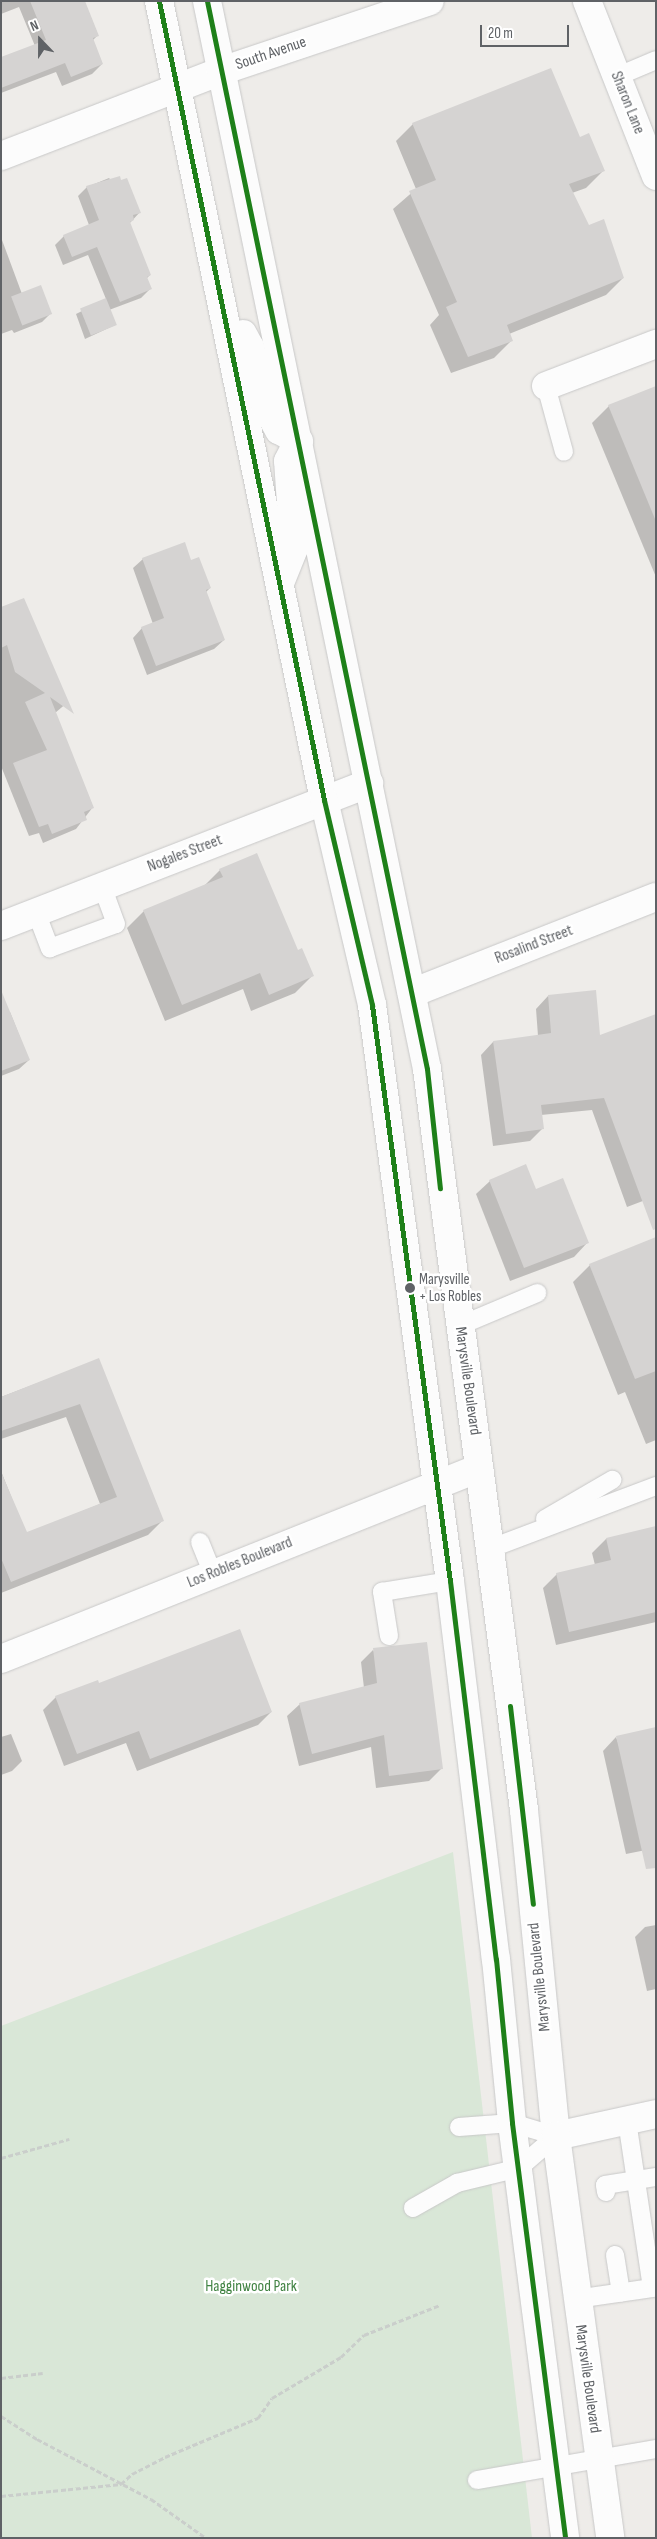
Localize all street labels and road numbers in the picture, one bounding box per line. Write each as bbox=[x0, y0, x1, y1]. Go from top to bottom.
street label: South Avenue bbox=[233, 33, 309, 75]
street label: Sharon Lane bbox=[606, 69, 648, 137]
street label: Nogales Street bbox=[145, 831, 225, 877]
street label: Rosalind Street bbox=[492, 921, 576, 969]
street label: Marysville Boulevard bbox=[450, 1326, 484, 1436]
street label: Los Robles Boulevard bbox=[185, 1533, 295, 1593]
street label: Marysville Boulevard bbox=[525, 1922, 555, 2032]
street label: Marysville Boulevard bbox=[570, 2324, 604, 2434]

